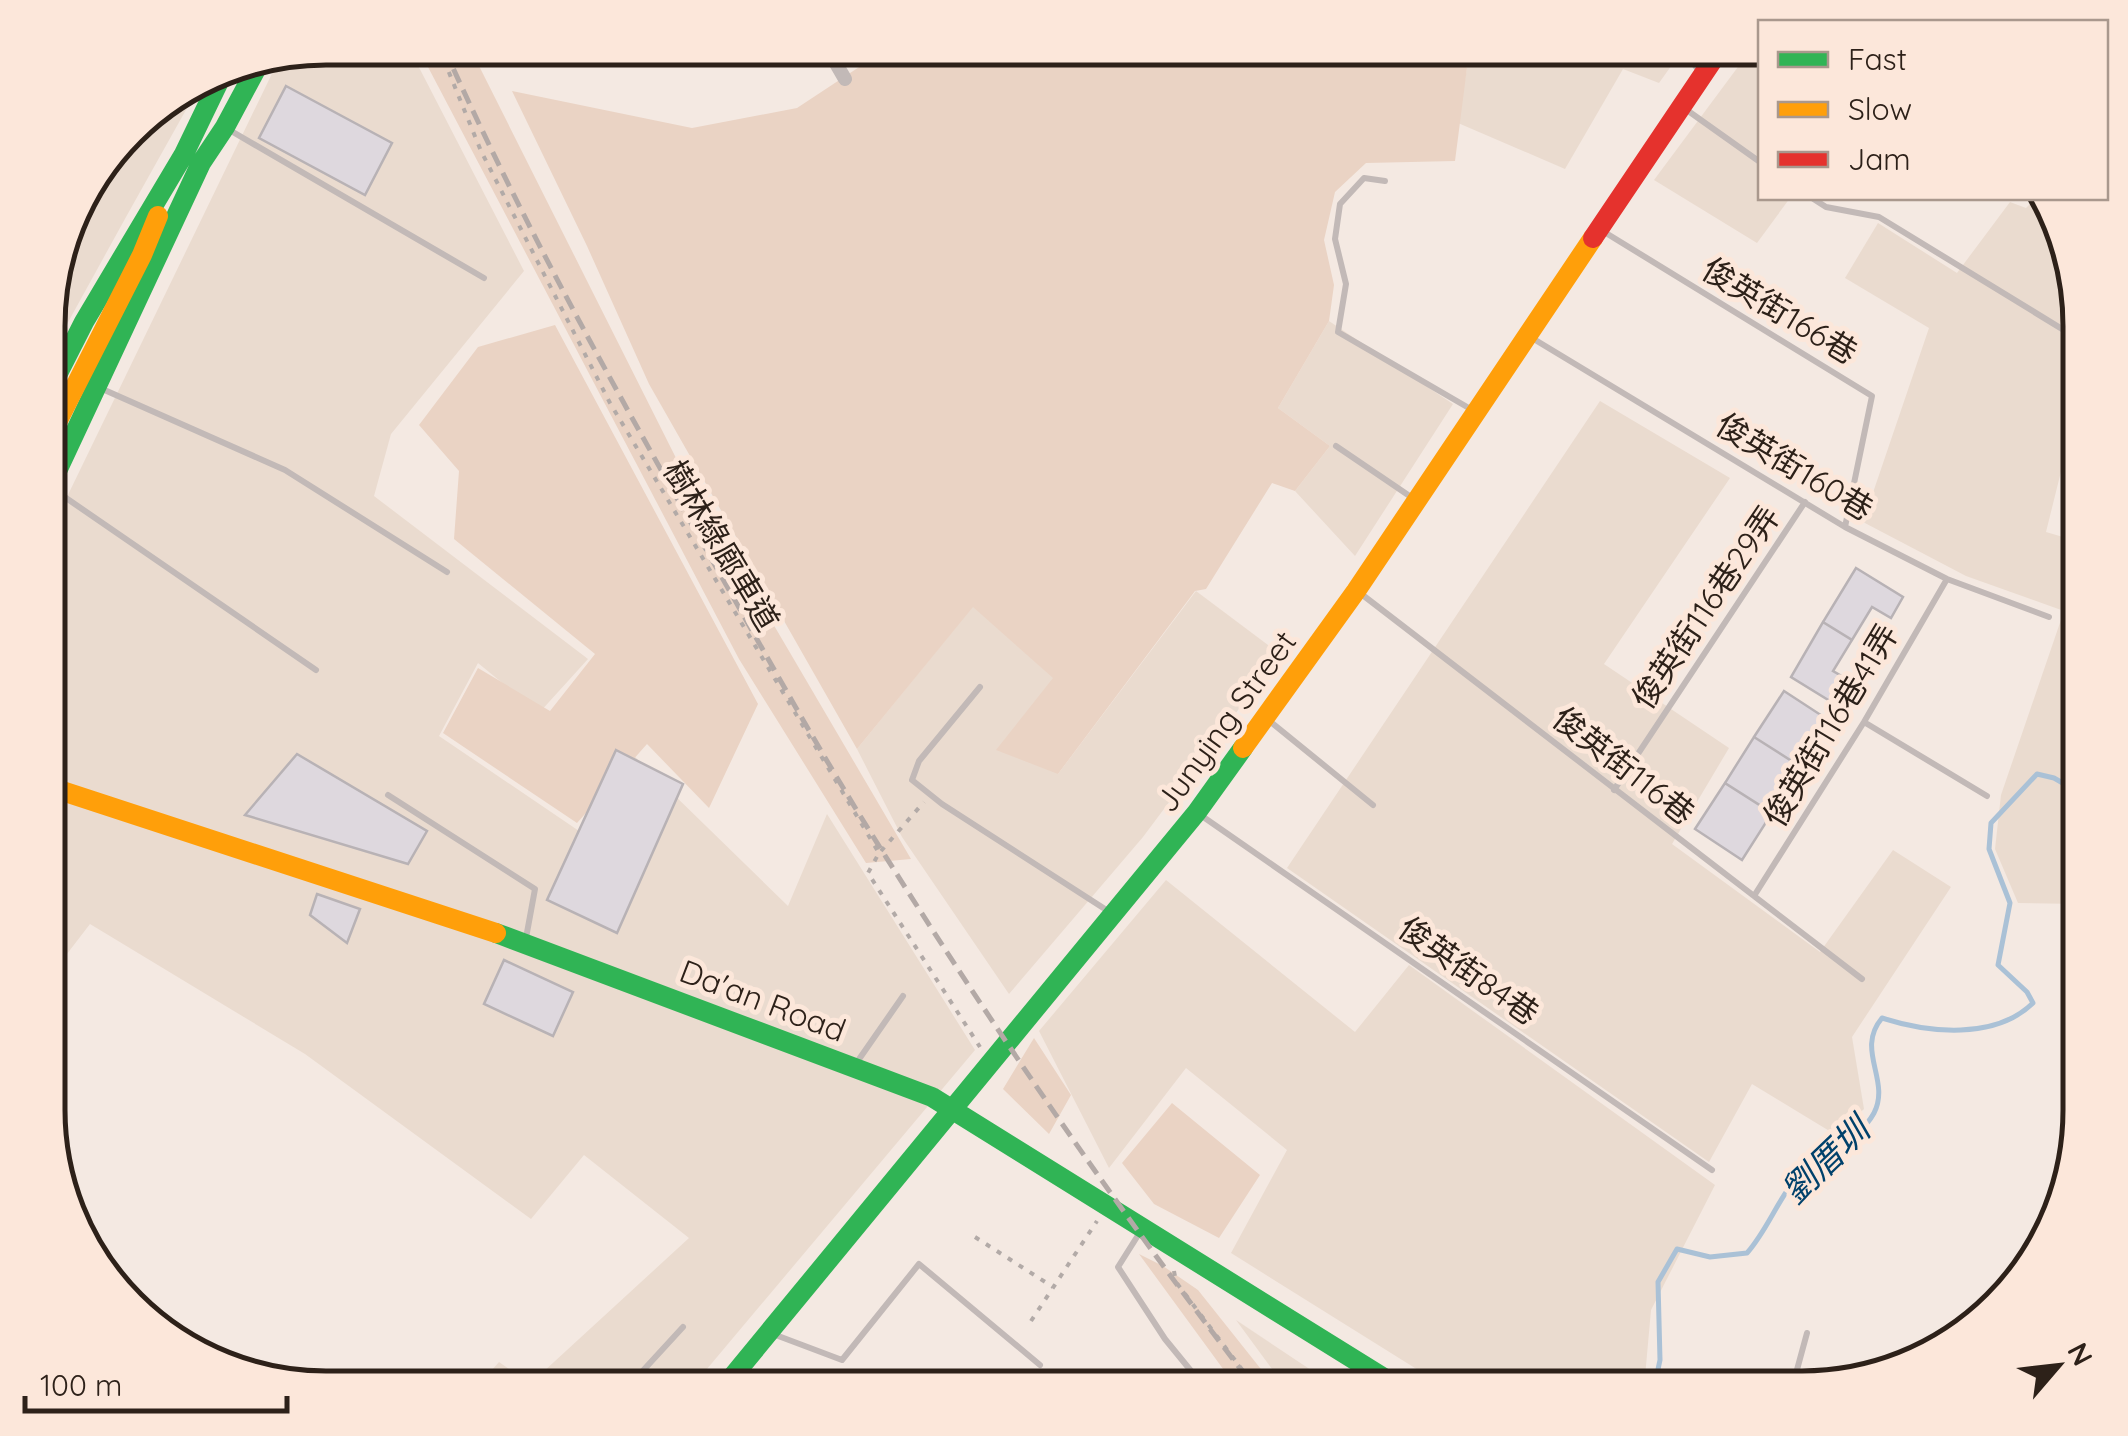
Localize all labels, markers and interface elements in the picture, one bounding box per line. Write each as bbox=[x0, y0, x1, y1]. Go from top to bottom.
legend bbox=[1758, 20, 2108, 200]
text: Fast bbox=[1848, 40, 1907, 78]
text: Slow bbox=[1848, 90, 1912, 128]
text: Jam bbox=[1848, 140, 1911, 178]
street label: 俊英街166巷 bbox=[1695, 248, 1865, 372]
street label: 俊英街160巷 bbox=[1709, 404, 1881, 528]
street label: 樹林綠廊車道 bbox=[655, 452, 789, 638]
street label: 俊英街116巷29弄 bbox=[1622, 498, 1788, 716]
street label: 俊英街116巷41弄 bbox=[1754, 616, 1906, 834]
street label: Junying Street bbox=[1146, 622, 1304, 820]
street label: 俊英街116巷 bbox=[1545, 697, 1703, 833]
street label: 俊英街84巷 bbox=[1391, 907, 1547, 1033]
street label: Da'an Road bbox=[674, 950, 852, 1050]
water label: 劉厝圳 bbox=[1772, 1104, 1882, 1212]
north arrow bbox=[2008, 1316, 2108, 1416]
text: N bbox=[2060, 1337, 2101, 1371]
scale bar bbox=[25, 1351, 288, 1413]
text: 100 m bbox=[40, 1366, 122, 1404]

